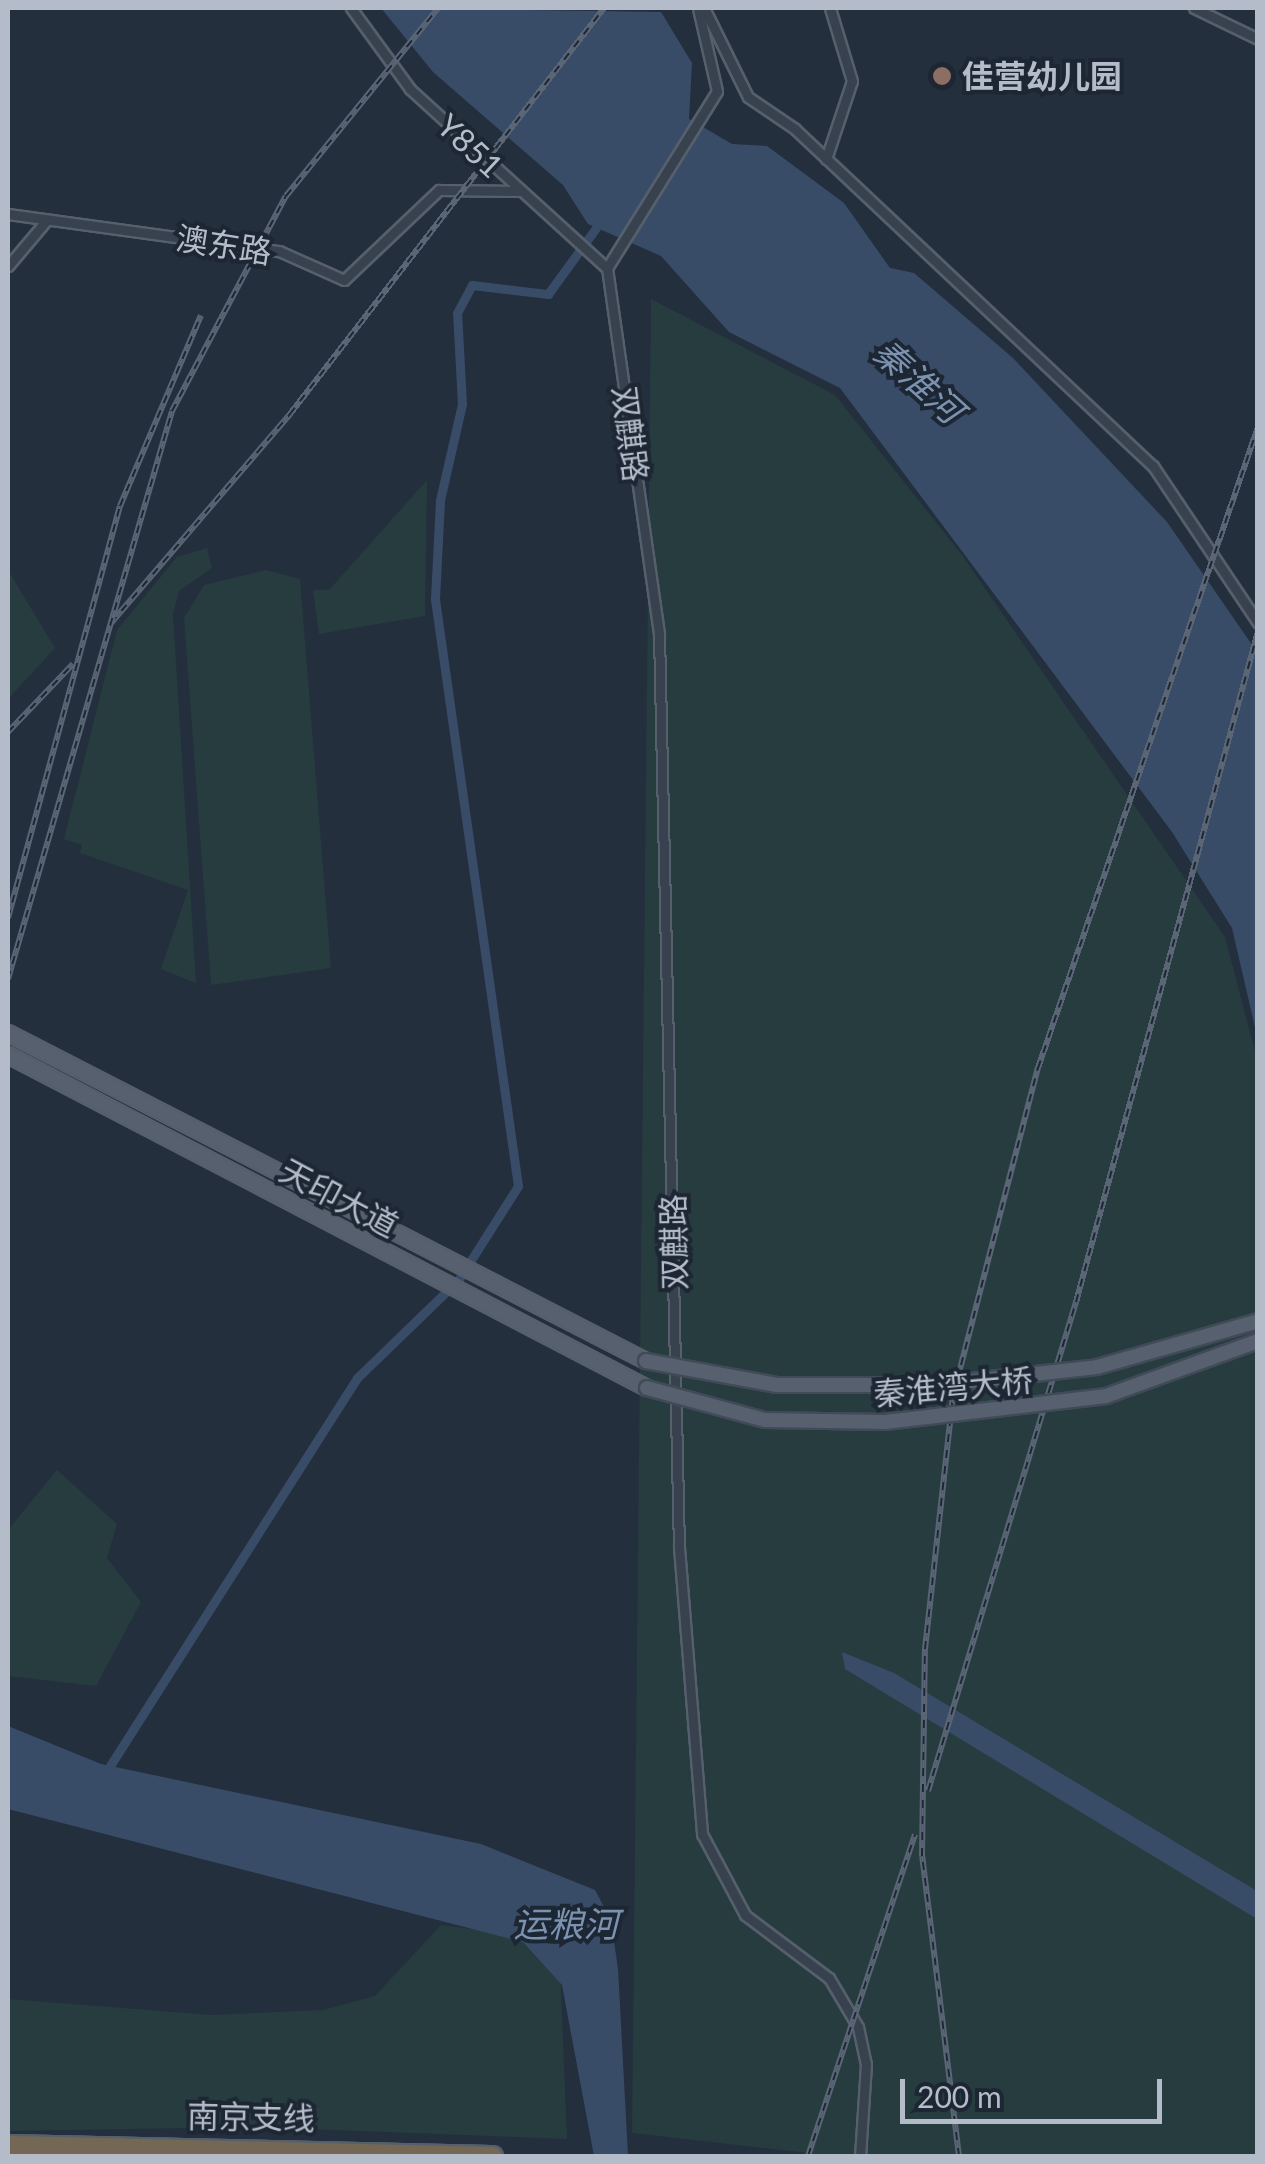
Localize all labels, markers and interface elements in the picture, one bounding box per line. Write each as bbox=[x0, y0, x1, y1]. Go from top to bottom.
place label: 佳营幼儿园 bbox=[962, 57, 1122, 95]
marker: 佳营幼儿园 bbox=[931, 65, 953, 87]
street label: Y851 bbox=[429, 106, 511, 186]
street label: 澳东路 bbox=[174, 219, 274, 271]
water label: 秦淮河 bbox=[866, 329, 972, 431]
street label: 双麒路 bbox=[605, 384, 655, 484]
street label: 天印大道 bbox=[273, 1151, 405, 1245]
street label: 双麒路 bbox=[654, 1194, 694, 1290]
street label: 秦淮湾大桥 bbox=[872, 1361, 1034, 1413]
water label: 运粮河 bbox=[514, 1902, 618, 1944]
scale bar bbox=[905, 2059, 1168, 2121]
text: 200 m bbox=[917, 2078, 1002, 2114]
street label: 南京支线 bbox=[187, 2097, 315, 2137]

